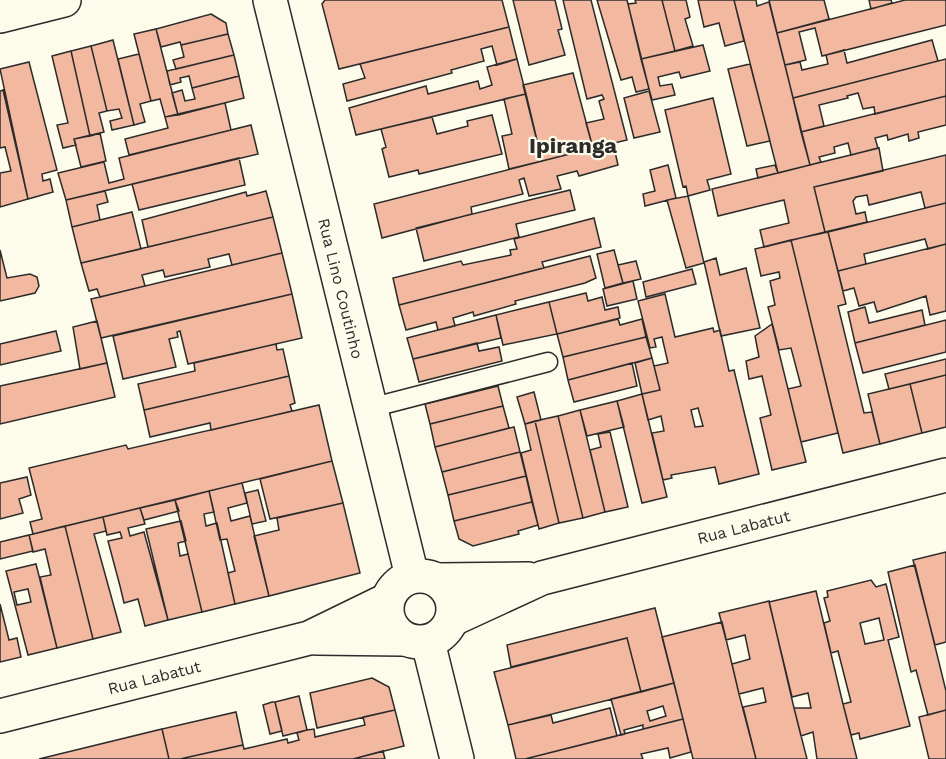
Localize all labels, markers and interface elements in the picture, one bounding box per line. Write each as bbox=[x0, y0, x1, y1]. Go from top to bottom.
district label: Ipiranga bbox=[529, 133, 617, 158]
street label: Rua Lino Coutinho bbox=[315, 216, 368, 361]
street label: Rua Labatut bbox=[695, 506, 792, 548]
street label: Rua Labatut bbox=[106, 656, 203, 698]

